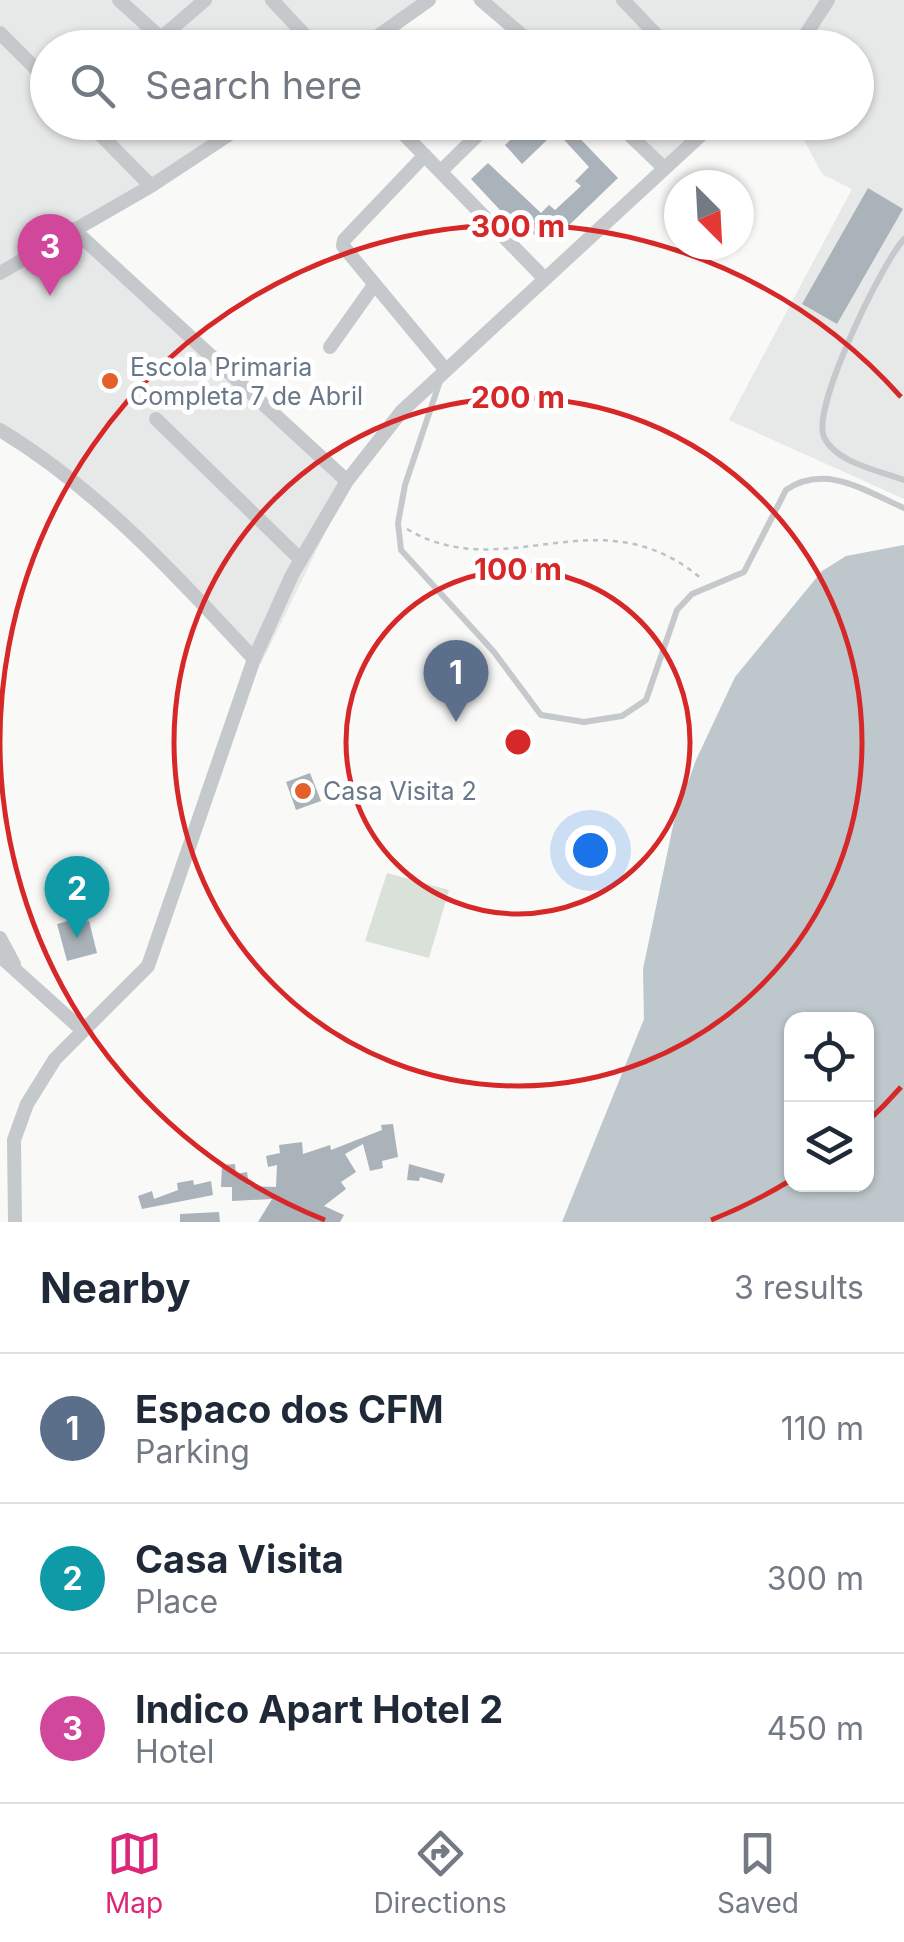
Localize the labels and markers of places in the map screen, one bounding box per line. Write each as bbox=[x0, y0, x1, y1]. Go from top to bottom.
pin: 3 bbox=[18, 214, 82, 296]
place label: Escola Primaria Completa 7 de Abril bbox=[130, 352, 363, 411]
marker: Escola Primaria Completa 7 de Abril bbox=[99, 370, 121, 392]
pin: 1 bbox=[424, 640, 488, 722]
centre of rings bbox=[500, 724, 536, 760]
place label: Casa Visita 2 bbox=[323, 776, 477, 806]
marker: Casa Visita 2 bbox=[292, 780, 314, 802]
pin: 2 bbox=[44, 856, 110, 938]

